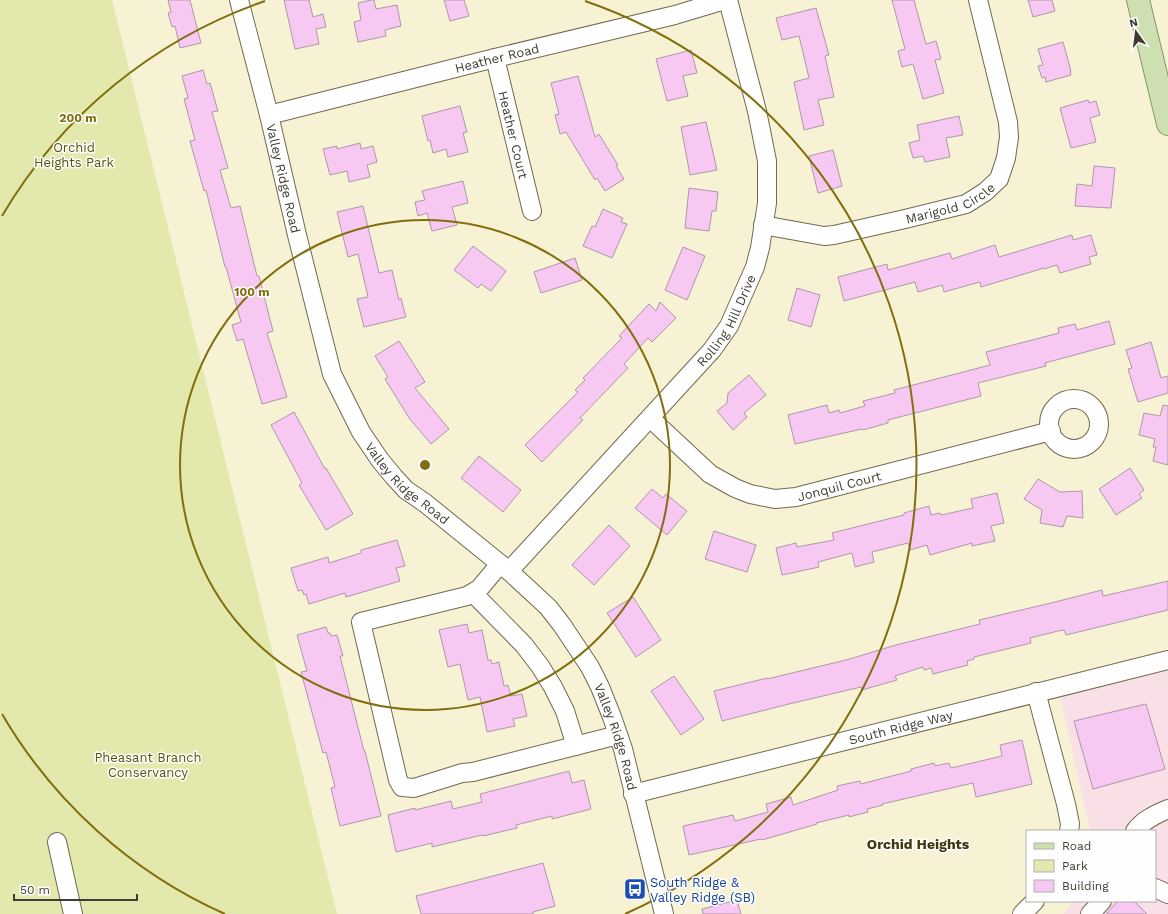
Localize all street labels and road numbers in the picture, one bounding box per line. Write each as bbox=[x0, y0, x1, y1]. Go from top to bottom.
street label: Heather Road bbox=[453, 40, 541, 75]
street label: Heather Court bbox=[496, 89, 532, 181]
street label: Valley Ridge Road bbox=[264, 122, 304, 235]
street label: Marigold Circle bbox=[904, 180, 998, 226]
street label: Rolling Hill Drive bbox=[693, 272, 758, 369]
street label: Valley Ridge Road bbox=[363, 439, 452, 527]
street label: Jonquil Court bbox=[796, 468, 883, 504]
street label: Valley Ridge Road bbox=[592, 681, 640, 792]
street label: South Ridge Way bbox=[847, 707, 955, 747]

